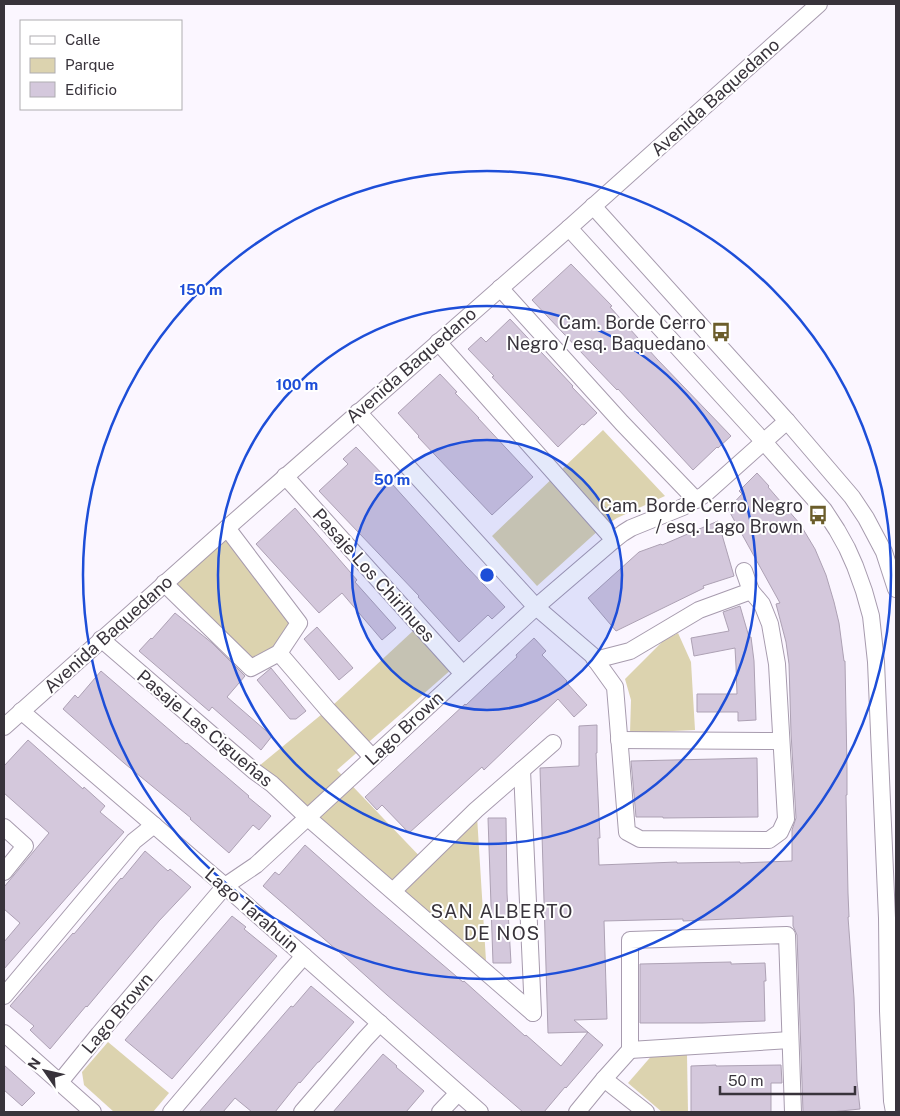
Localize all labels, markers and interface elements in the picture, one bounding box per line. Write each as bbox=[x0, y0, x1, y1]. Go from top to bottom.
legend bbox=[20, 20, 182, 110]
text: Calle bbox=[65, 31, 101, 48]
street label: Avenida Baquedano bbox=[647, 34, 783, 160]
text: Parque bbox=[65, 56, 115, 73]
text: Edificio bbox=[65, 81, 117, 98]
text: 150 m bbox=[179, 281, 223, 298]
street label: Avenida Baquedano bbox=[342, 303, 480, 427]
place label: Cam. Borde Cerro Negro / esq. Baquedano bbox=[507, 312, 706, 354]
bus stop icon: Cam. Borde Cerro Negro / esq. Baquedano bbox=[710, 321, 732, 343]
text: 100 m bbox=[276, 376, 318, 393]
text: 50 m bbox=[374, 471, 410, 488]
place label: Cam. Borde Cerro Negro / esq. Lago Brown bbox=[600, 495, 803, 537]
street label: Pasaje Los Chirihues bbox=[309, 504, 439, 646]
bus stop icon: Cam. Borde Cerro Negro / esq. Lago Brown bbox=[807, 504, 829, 526]
centre of rings bbox=[478, 566, 496, 584]
street label: Avenida Baquedano bbox=[40, 571, 176, 697]
street label: Pasaje Las Cigueñas bbox=[133, 665, 277, 791]
street label: Lago Brown bbox=[361, 687, 447, 769]
street label: Lago Tarahuin bbox=[201, 864, 303, 956]
district label: SAN ALBERTO DE NOS bbox=[431, 900, 573, 944]
street label: Lago Brown bbox=[77, 968, 157, 1058]
north arrow bbox=[20, 1046, 70, 1096]
text: N bbox=[25, 1055, 44, 1073]
scale bar bbox=[720, 1064, 855, 1096]
text: 50 m bbox=[728, 1072, 763, 1089]

